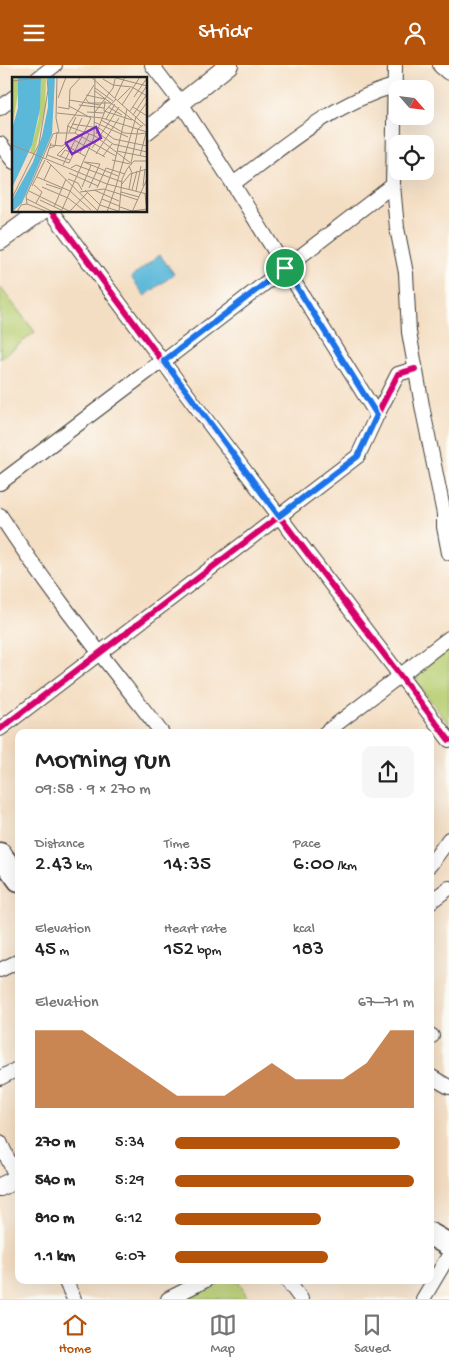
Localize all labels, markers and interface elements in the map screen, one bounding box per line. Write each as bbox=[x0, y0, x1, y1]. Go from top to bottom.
icon: menu bbox=[20, 19, 48, 47]
icon: person bbox=[401, 19, 429, 47]
text: Stridr bbox=[198, 20, 251, 46]
inset map bbox=[12, 77, 148, 213]
north arrow bbox=[389, 80, 434, 125]
map controls bbox=[389, 80, 434, 180]
button: locate bbox=[389, 135, 434, 180]
pin bbox=[264, 247, 306, 289]
icon: arrive bbox=[271, 254, 299, 282]
text: Morning run bbox=[35, 745, 170, 778]
button: share bbox=[362, 746, 414, 798]
text: 09:58 · 9 × 270 m bbox=[35, 781, 151, 800]
text: Distance bbox=[35, 836, 84, 853]
text: Time bbox=[164, 836, 190, 853]
text: Pace bbox=[293, 836, 320, 853]
text: 2.43 bbox=[35, 853, 73, 878]
text: 14:35 bbox=[164, 853, 211, 878]
text: 6:00 bbox=[293, 853, 334, 878]
text: km bbox=[73, 858, 92, 875]
text: /km bbox=[334, 858, 357, 875]
text: Elevation bbox=[35, 921, 91, 938]
text: Heart rate bbox=[164, 921, 227, 938]
text: kcal bbox=[293, 921, 315, 938]
text: 45 bbox=[35, 938, 56, 963]
text: 152 bbox=[164, 938, 194, 963]
text: 183 bbox=[293, 938, 324, 963]
text: m bbox=[56, 943, 69, 960]
text: bpm bbox=[194, 943, 221, 960]
text: Elevation bbox=[35, 994, 99, 1013]
text: 67–71 m bbox=[358, 994, 414, 1013]
text: 270 m bbox=[35, 1134, 75, 1153]
text: 5:34 bbox=[115, 1134, 144, 1153]
text: 540 m bbox=[35, 1172, 75, 1191]
text: 5:29 bbox=[115, 1172, 144, 1191]
text: 810 m bbox=[35, 1210, 74, 1229]
text: 6:12 bbox=[115, 1210, 142, 1229]
text: 1.1 km bbox=[35, 1248, 75, 1267]
text: 6:07 bbox=[115, 1248, 146, 1267]
tab: Home bbox=[59, 1311, 91, 1358]
tab: Map bbox=[209, 1311, 237, 1358]
tab: Saved bbox=[354, 1311, 390, 1358]

